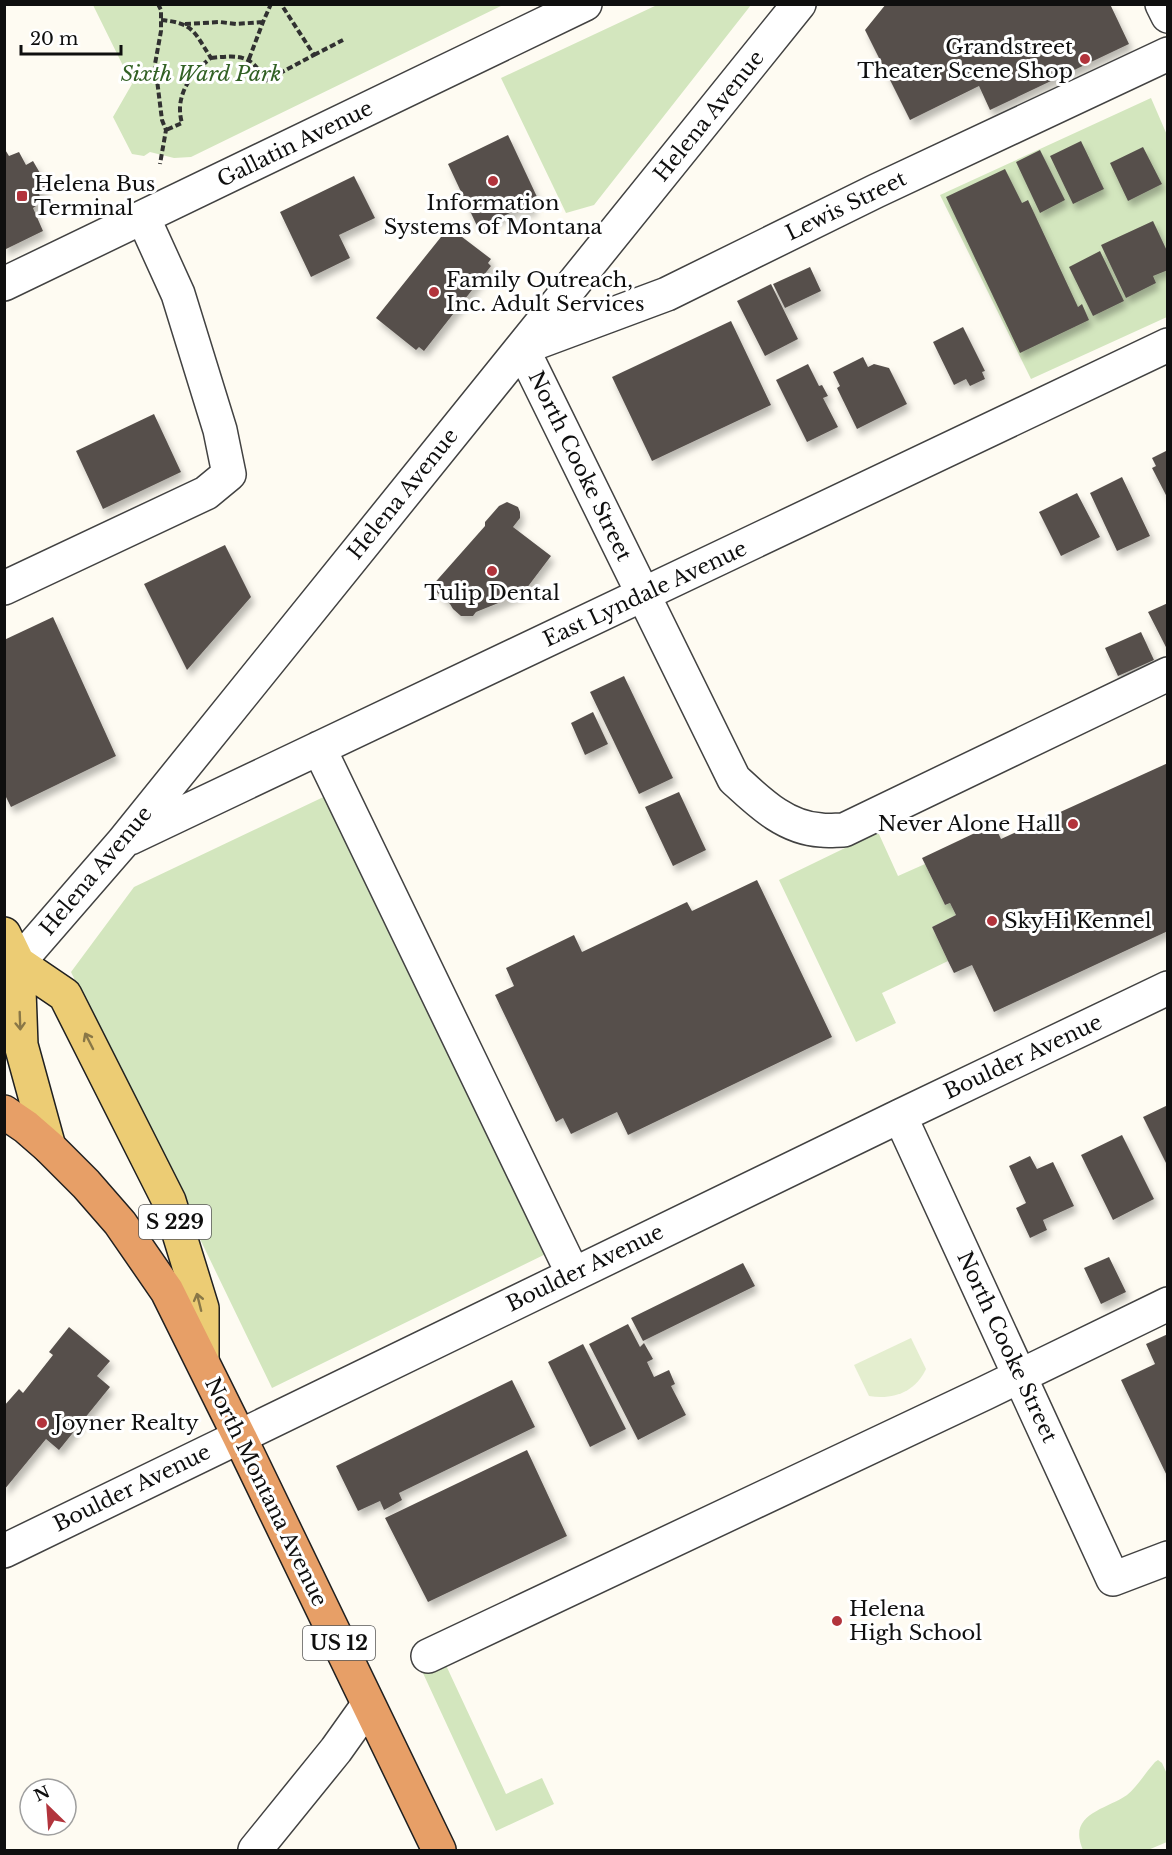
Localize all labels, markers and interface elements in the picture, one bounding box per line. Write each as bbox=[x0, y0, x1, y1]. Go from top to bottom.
scale bar bbox=[21, 18, 122, 56]
text: 20 m bbox=[30, 28, 78, 50]
place label: Grandstreet Theater Scene Shop bbox=[857, 34, 1073, 84]
street label: Helena Avenue bbox=[648, 45, 770, 187]
marker: Grandstreet Theater Scene Shop bbox=[1078, 52, 1092, 66]
park label: Sixth Ward Park bbox=[121, 61, 281, 87]
street label: Gallatin Avenue bbox=[213, 95, 377, 193]
street label: Lewis Street bbox=[782, 166, 911, 246]
place label: Helena Bus Terminal bbox=[34, 171, 155, 221]
marker: Information Systems of Montana bbox=[486, 174, 500, 188]
marker: Helena Bus Terminal bbox=[15, 189, 29, 203]
place label: Information Systems of Montana bbox=[384, 190, 603, 240]
place label: Family Outreach, Inc. Adult Services bbox=[446, 267, 645, 317]
marker: Family Outreach, Inc. Adult Services bbox=[427, 285, 441, 299]
street label: North Cooke Street bbox=[523, 367, 637, 565]
street label: Helena Avenue bbox=[342, 423, 464, 565]
street label: East Lyndale Avenue bbox=[539, 535, 751, 653]
marker: Tulip Dental bbox=[485, 564, 499, 578]
place label: Tulip Dental bbox=[424, 580, 560, 606]
street label: Helena Avenue bbox=[34, 801, 158, 941]
place label: Never Alone Hall bbox=[878, 811, 1061, 837]
marker: Never Alone Hall bbox=[1066, 817, 1080, 831]
place label: SkyHi Kennel bbox=[1004, 908, 1152, 934]
marker: SkyHi Kennel bbox=[985, 914, 999, 928]
street label: Boulder Avenue bbox=[940, 1009, 1106, 1105]
one-way arrow bbox=[15, 1011, 26, 1031]
one-way arrow bbox=[82, 1033, 94, 1051]
road number: S 229 bbox=[139, 1205, 211, 1239]
street label: Boulder Avenue bbox=[502, 1219, 668, 1317]
street label: North Cooke Street bbox=[951, 1247, 1063, 1447]
one-way arrow bbox=[193, 1292, 205, 1311]
street label: North Montana Avenue bbox=[199, 1373, 333, 1611]
place label: Joyner Realty bbox=[51, 1410, 199, 1436]
marker: Joyner Realty bbox=[35, 1416, 49, 1430]
street label: Boulder Avenue bbox=[49, 1439, 215, 1537]
place label: Helena High School bbox=[849, 1596, 982, 1646]
marker: Helena High School bbox=[830, 1614, 844, 1628]
road number: US 12 bbox=[303, 1626, 375, 1660]
north arrow bbox=[18, 1777, 78, 1837]
text: N bbox=[31, 1781, 53, 1806]

